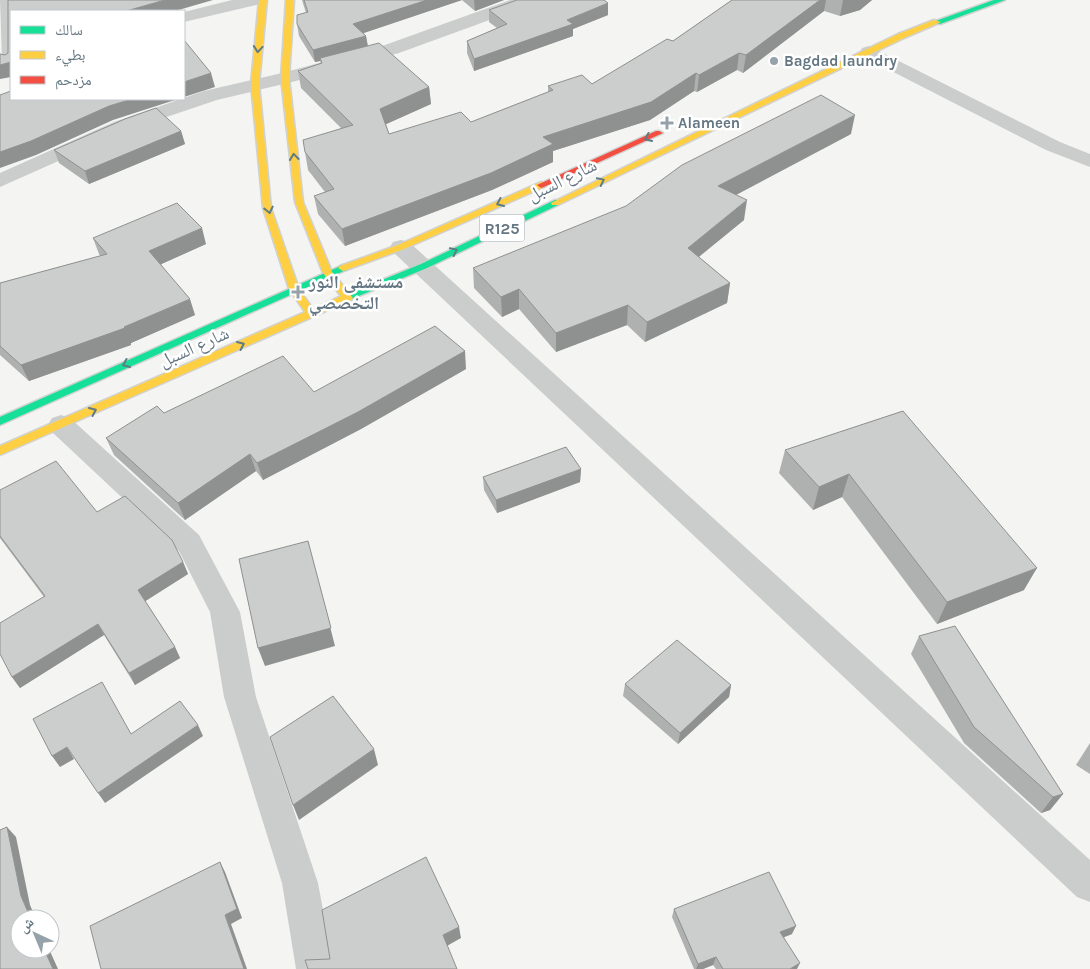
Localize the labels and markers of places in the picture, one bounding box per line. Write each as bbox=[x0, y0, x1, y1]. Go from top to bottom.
place label: Bagdad laundry bbox=[784, 52, 897, 70]
marker: Bagdad laundry bbox=[768, 55, 780, 67]
place label: Alameen bbox=[678, 114, 740, 132]
marker: Alameen bbox=[660, 116, 674, 130]
place label: مستشفى النور التخصصي bbox=[308, 271, 403, 317]
marker: مستشفى النور التخصصي bbox=[291, 285, 305, 299]

